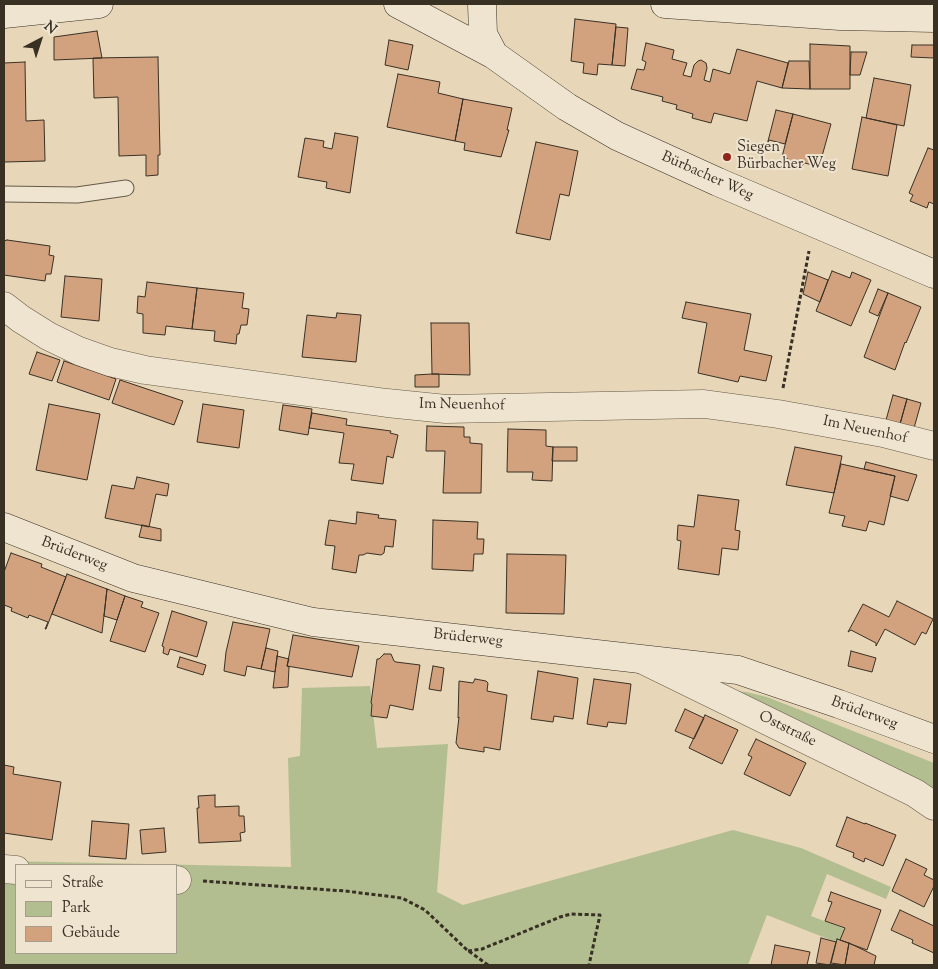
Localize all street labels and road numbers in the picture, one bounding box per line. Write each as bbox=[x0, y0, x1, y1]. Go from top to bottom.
street label: Bürbacher Weg bbox=[658, 149, 756, 205]
street label: Im Neuenhof bbox=[419, 396, 505, 416]
street label: Im Neuenhof bbox=[821, 413, 909, 449]
street label: Brüderweg bbox=[38, 534, 110, 576]
street label: Brüderweg bbox=[432, 626, 504, 652]
street label: Brüderweg bbox=[828, 694, 900, 734]
street label: Oststraße bbox=[755, 708, 819, 752]

